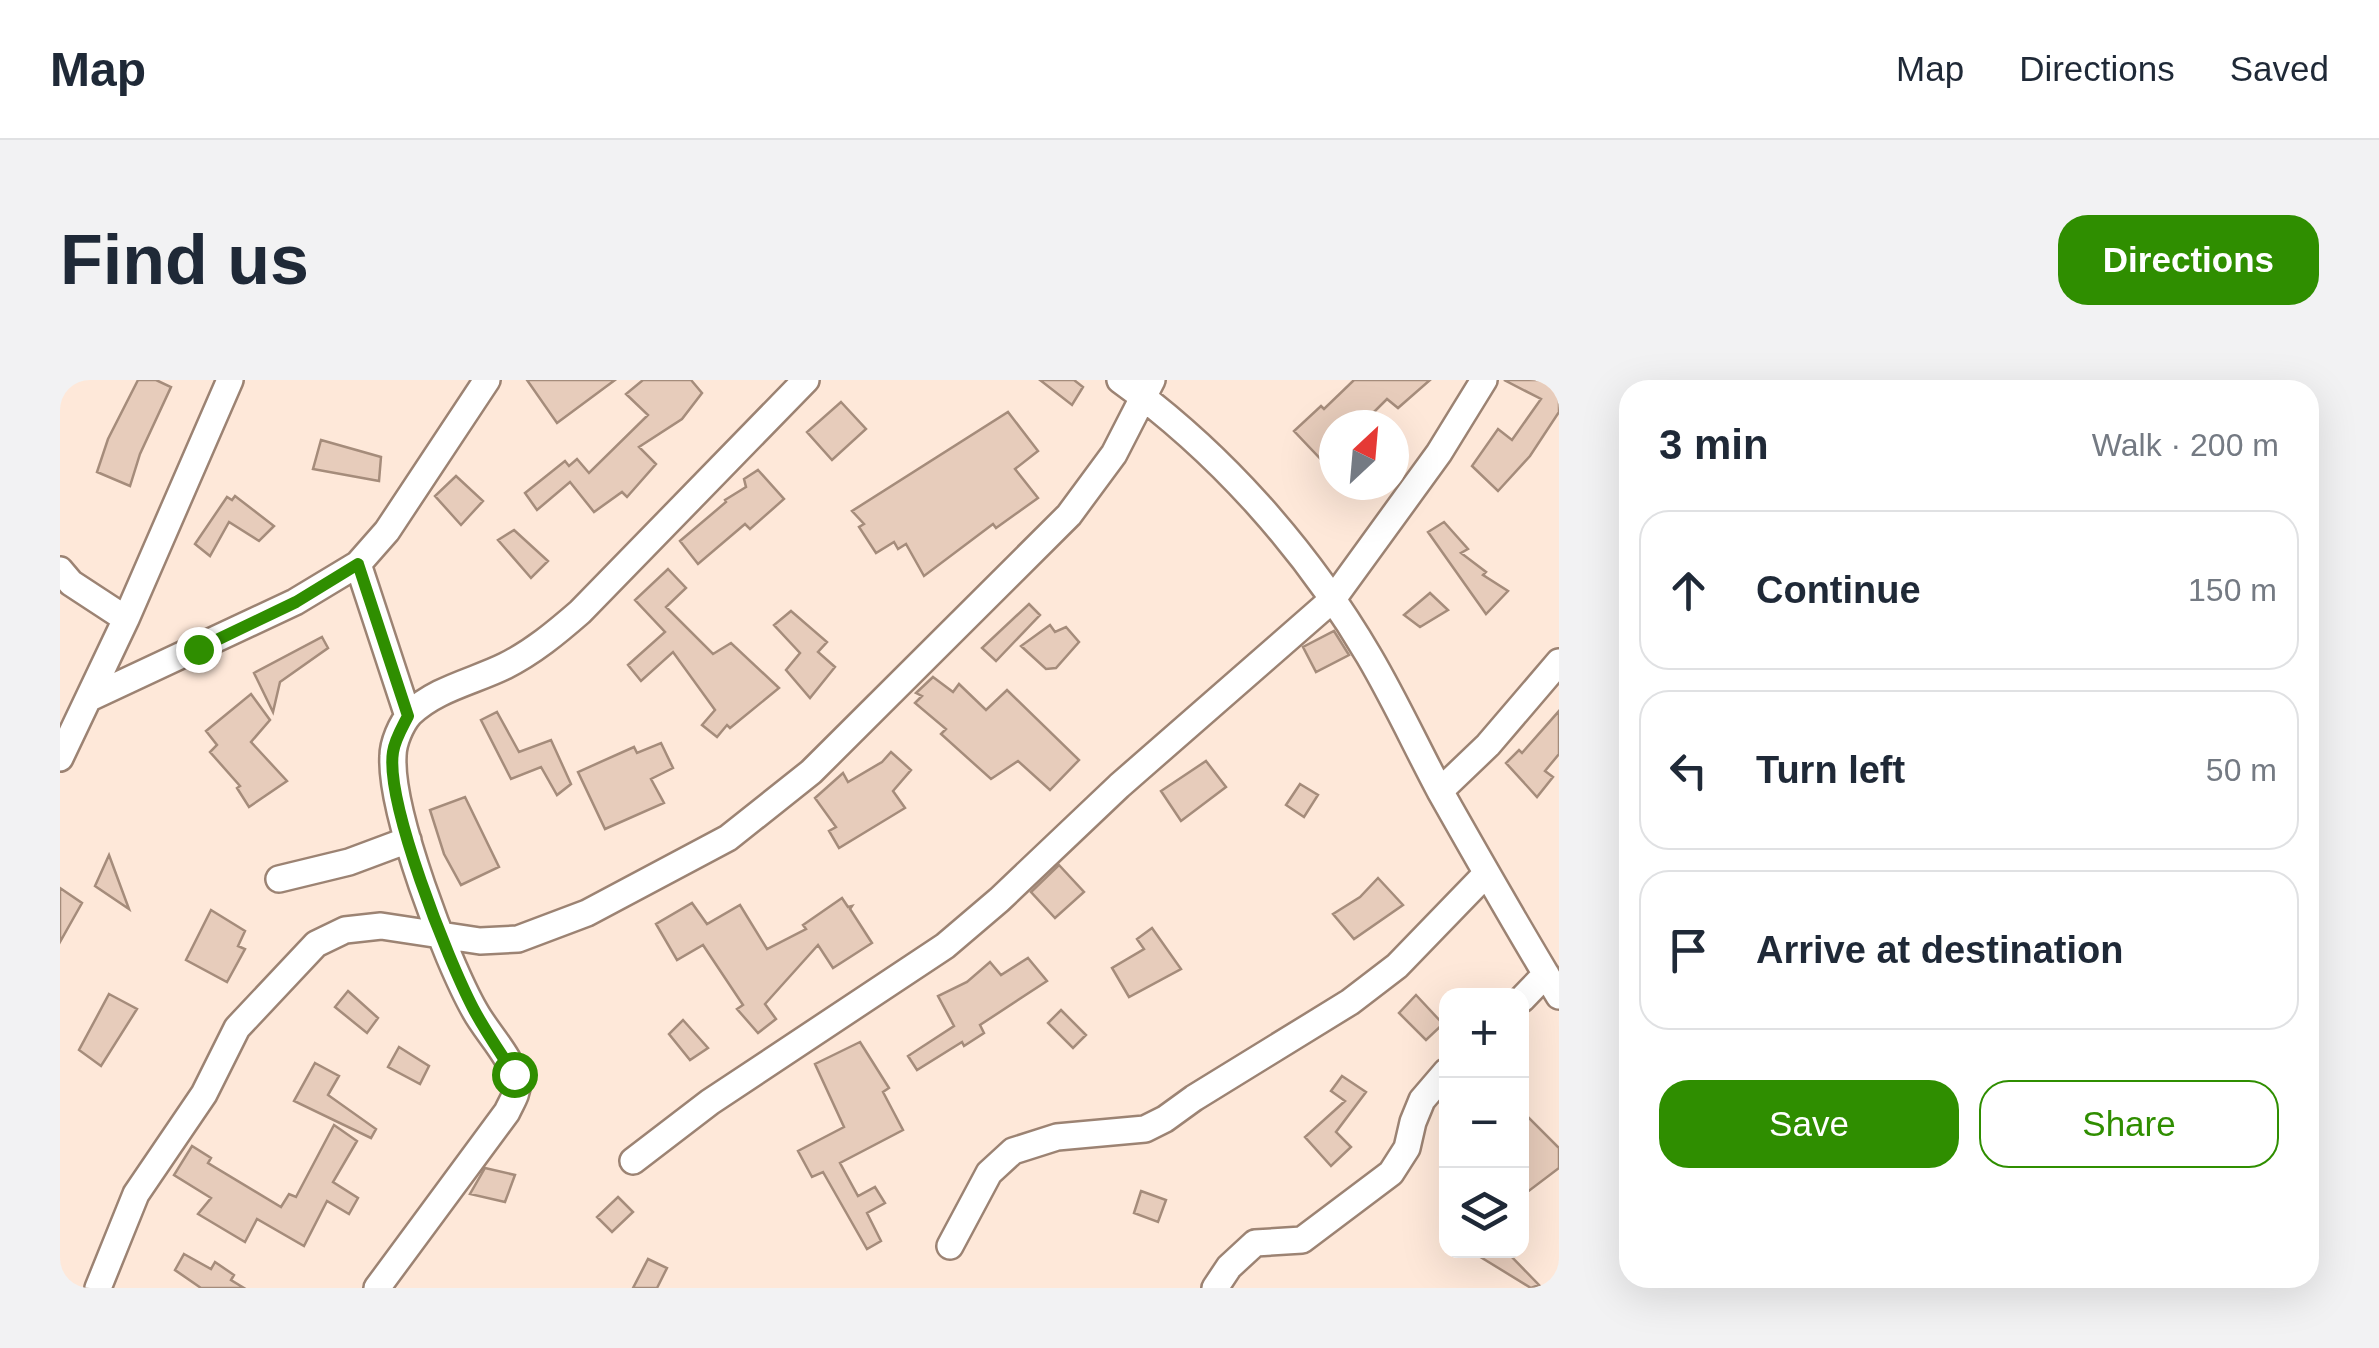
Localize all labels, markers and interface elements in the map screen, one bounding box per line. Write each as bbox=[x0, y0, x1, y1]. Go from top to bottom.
text: Map bbox=[50, 43, 146, 96]
text: Map bbox=[1896, 49, 1964, 88]
text: Directions bbox=[2019, 49, 2175, 88]
text: Saved bbox=[2230, 49, 2329, 88]
button: Directions bbox=[2058, 215, 2319, 305]
text: Find us bbox=[60, 221, 309, 299]
north arrow bbox=[1319, 410, 1409, 500]
text: 3 min bbox=[1659, 421, 1769, 468]
text: Walk · 200 m bbox=[2092, 427, 2279, 463]
icon: ahead bbox=[1661, 563, 1716, 618]
text: Continue bbox=[1756, 569, 1921, 611]
text: 150 m bbox=[2188, 572, 2277, 608]
route end bbox=[176, 627, 222, 673]
icon: left bbox=[1661, 743, 1716, 798]
text: Turn left bbox=[1756, 749, 1905, 791]
text: 50 m bbox=[2206, 752, 2277, 788]
icon: arrive bbox=[1661, 923, 1716, 978]
text: Arrive at destination bbox=[1756, 929, 2123, 971]
map controls bbox=[1439, 988, 1529, 1258]
button: + bbox=[1439, 988, 1529, 1078]
route start bbox=[492, 1052, 538, 1098]
button: − bbox=[1439, 1078, 1529, 1168]
button: Save bbox=[1659, 1080, 1959, 1168]
button: Share bbox=[1979, 1080, 2279, 1168]
button: layers bbox=[1439, 1168, 1529, 1258]

